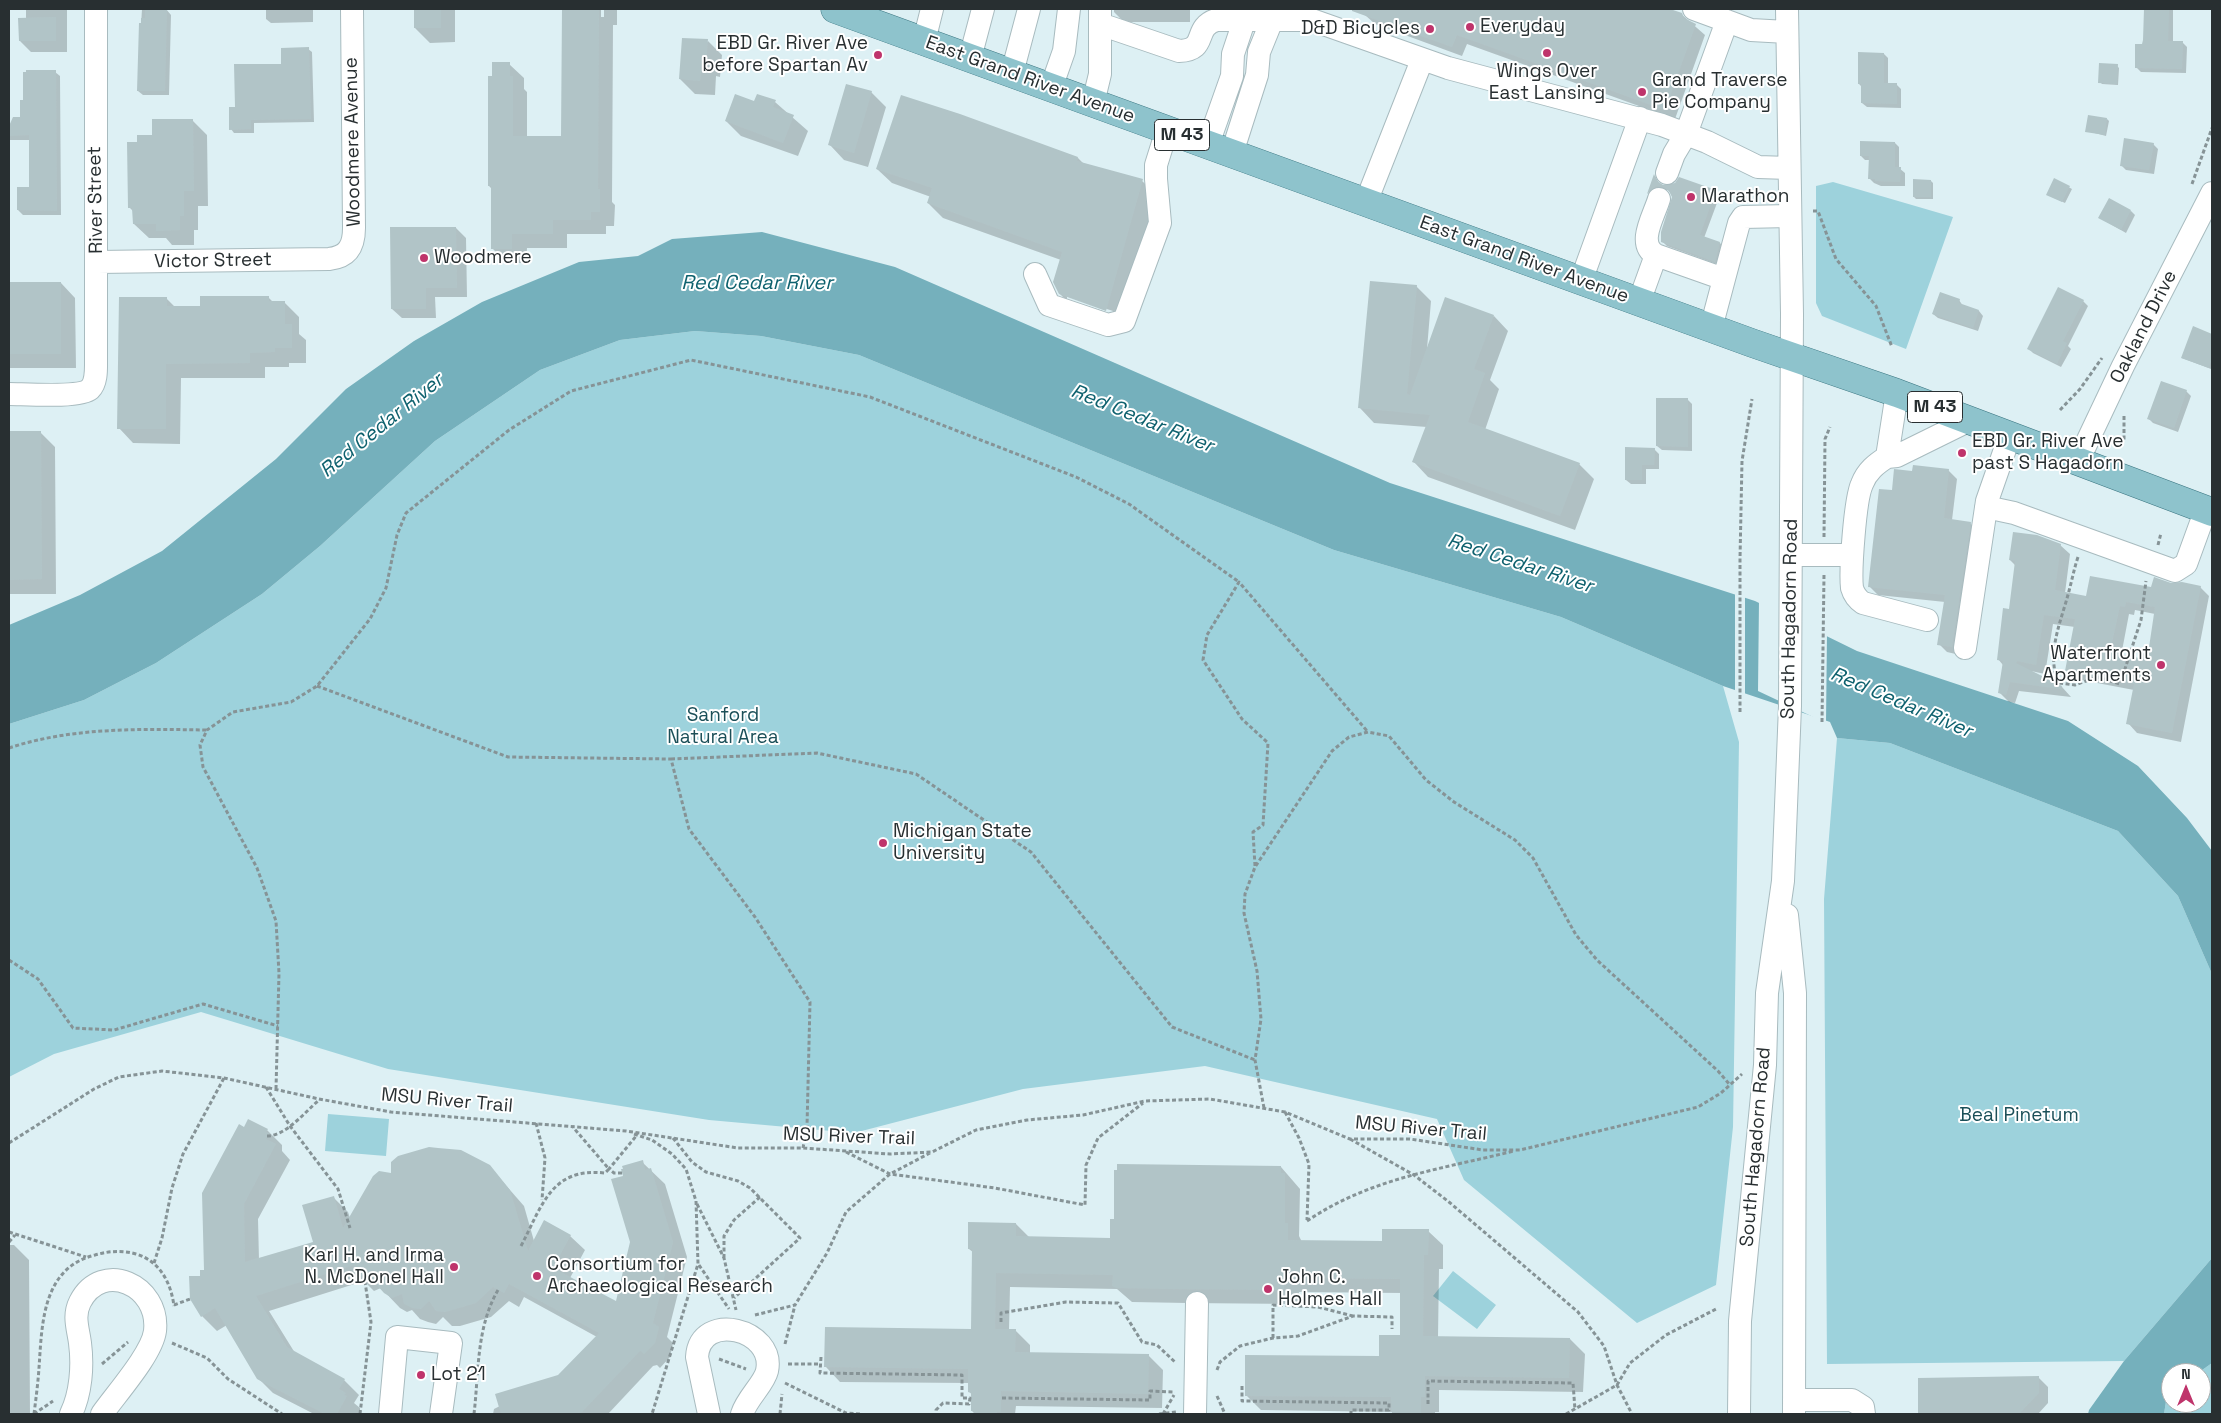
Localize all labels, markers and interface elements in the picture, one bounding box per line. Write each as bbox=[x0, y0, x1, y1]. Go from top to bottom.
place label: Everyday bbox=[1480, 16, 1565, 38]
place label: D&D Bicycles bbox=[1301, 18, 1420, 40]
marker: Everyday bbox=[1464, 21, 1476, 33]
marker: D&D Bicycles bbox=[1424, 23, 1436, 35]
street label: East Grand River Avenue bbox=[922, 32, 1138, 128]
place label: EBD Gr. River Ave before Spartan Av bbox=[702, 33, 868, 77]
marker: Wings Over East Lansing bbox=[1541, 47, 1553, 59]
marker: EBD Gr. River Ave before Spartan Av bbox=[872, 49, 884, 61]
street label: Woodmere Avenue bbox=[340, 57, 366, 227]
place label: Wings Over East Lansing bbox=[1489, 61, 1605, 105]
place label: Grand Traverse Pie Company bbox=[1652, 70, 1787, 114]
marker: Grand Traverse Pie Company bbox=[1636, 86, 1648, 98]
road number: M 43 bbox=[1154, 120, 1210, 150]
street label: River Street bbox=[84, 146, 108, 254]
place label: Marathon bbox=[1701, 186, 1789, 208]
marker: Marathon bbox=[1685, 191, 1697, 203]
street label: East Grand River Avenue bbox=[1416, 212, 1632, 308]
place label: Woodmere bbox=[434, 247, 532, 269]
street label: Victor Street bbox=[154, 249, 272, 273]
marker: Woodmere bbox=[418, 252, 430, 264]
street label: Oakland Drive bbox=[2106, 267, 2182, 387]
water label: Red Cedar River bbox=[681, 272, 833, 296]
water label: Red Cedar River bbox=[316, 369, 448, 483]
water label: Red Cedar River bbox=[1067, 379, 1217, 459]
road number: M 43 bbox=[1908, 392, 1962, 422]
place label: EBD Gr. River Ave past S Hagadorn bbox=[1972, 431, 2124, 475]
marker: EBD Gr. River Ave past S Hagadorn bbox=[1956, 447, 1968, 459]
street label: South Hagadorn Road bbox=[1777, 519, 1803, 719]
water label: Red Cedar River bbox=[1444, 529, 1596, 599]
place label: Waterfront Apartments bbox=[2042, 643, 2151, 687]
marker: Waterfront Apartments bbox=[2155, 659, 2167, 671]
water label: Red Cedar River bbox=[1827, 662, 1975, 744]
park label: Sanford Natural Area bbox=[667, 705, 779, 749]
place label: Michigan State University bbox=[893, 821, 1032, 865]
marker: Michigan State University bbox=[877, 837, 889, 849]
street label: South Hagadorn Road bbox=[1736, 1046, 1776, 1248]
street label: MSU River Trail bbox=[380, 1084, 514, 1118]
park label: Beal Pinetum bbox=[1959, 1105, 2079, 1127]
street label: MSU River Trail bbox=[1354, 1112, 1488, 1146]
street label: MSU River Trail bbox=[783, 1123, 915, 1151]
place label: Karl H. and Irma N. McDonel Hall bbox=[304, 1245, 444, 1289]
place label: Consortium for Archaeological Research bbox=[547, 1254, 773, 1298]
marker: Karl H. and Irma N. McDonel Hall bbox=[448, 1261, 460, 1273]
place label: John C. Holmes Hall bbox=[1278, 1267, 1382, 1311]
marker: Consortium for Archaeological Research bbox=[531, 1270, 543, 1282]
marker: John C. Holmes Hall bbox=[1262, 1283, 1274, 1295]
north arrow bbox=[2161, 1363, 2211, 1413]
place label: Lot 21 bbox=[431, 1364, 486, 1386]
text: N bbox=[2181, 1365, 2191, 1383]
marker: Lot 21 bbox=[415, 1369, 427, 1381]

